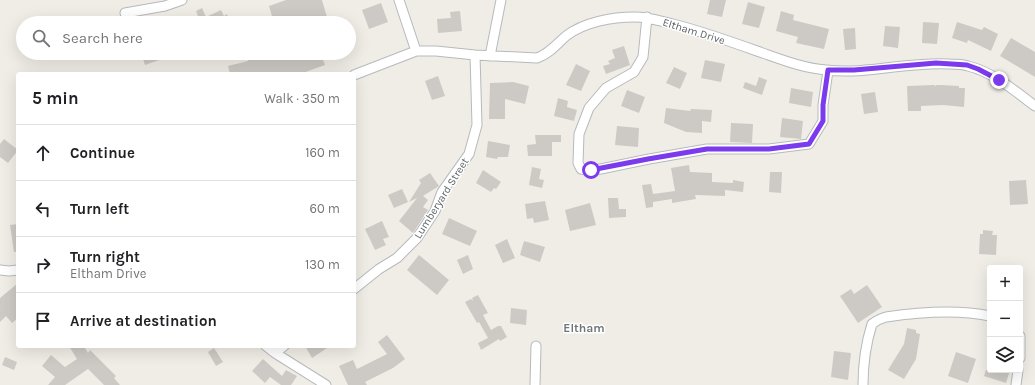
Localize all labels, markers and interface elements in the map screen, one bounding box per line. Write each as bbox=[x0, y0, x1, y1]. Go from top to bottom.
search box bbox=[16, 16, 356, 60]
street label: Eltham Drive bbox=[661, 16, 727, 47]
icon: search bbox=[30, 27, 52, 49]
text: Search here bbox=[62, 29, 143, 47]
route end bbox=[990, 71, 1008, 89]
text: 5 min bbox=[32, 88, 79, 108]
text: Walk · 350 m bbox=[264, 91, 340, 106]
icon: ahead bbox=[32, 142, 54, 164]
text: Continue bbox=[70, 144, 135, 162]
text: 160 m bbox=[305, 145, 340, 160]
street label: Lumberyard Street bbox=[411, 156, 472, 241]
route start bbox=[582, 161, 600, 179]
icon: left bbox=[32, 198, 54, 220]
text: Turn left bbox=[70, 200, 129, 218]
text: 60 m bbox=[310, 201, 340, 216]
text: Turn right bbox=[70, 248, 140, 266]
icon: right bbox=[32, 254, 54, 276]
text: 130 m bbox=[305, 257, 340, 272]
map controls bbox=[987, 265, 1023, 373]
button: + bbox=[987, 265, 1023, 301]
text: Eltham Drive bbox=[70, 266, 146, 281]
button: − bbox=[987, 301, 1023, 337]
icon: arrive bbox=[32, 310, 54, 332]
text: Arrive at destination bbox=[70, 312, 217, 330]
district label: Eltham bbox=[563, 321, 605, 335]
button: layers bbox=[987, 337, 1023, 373]

